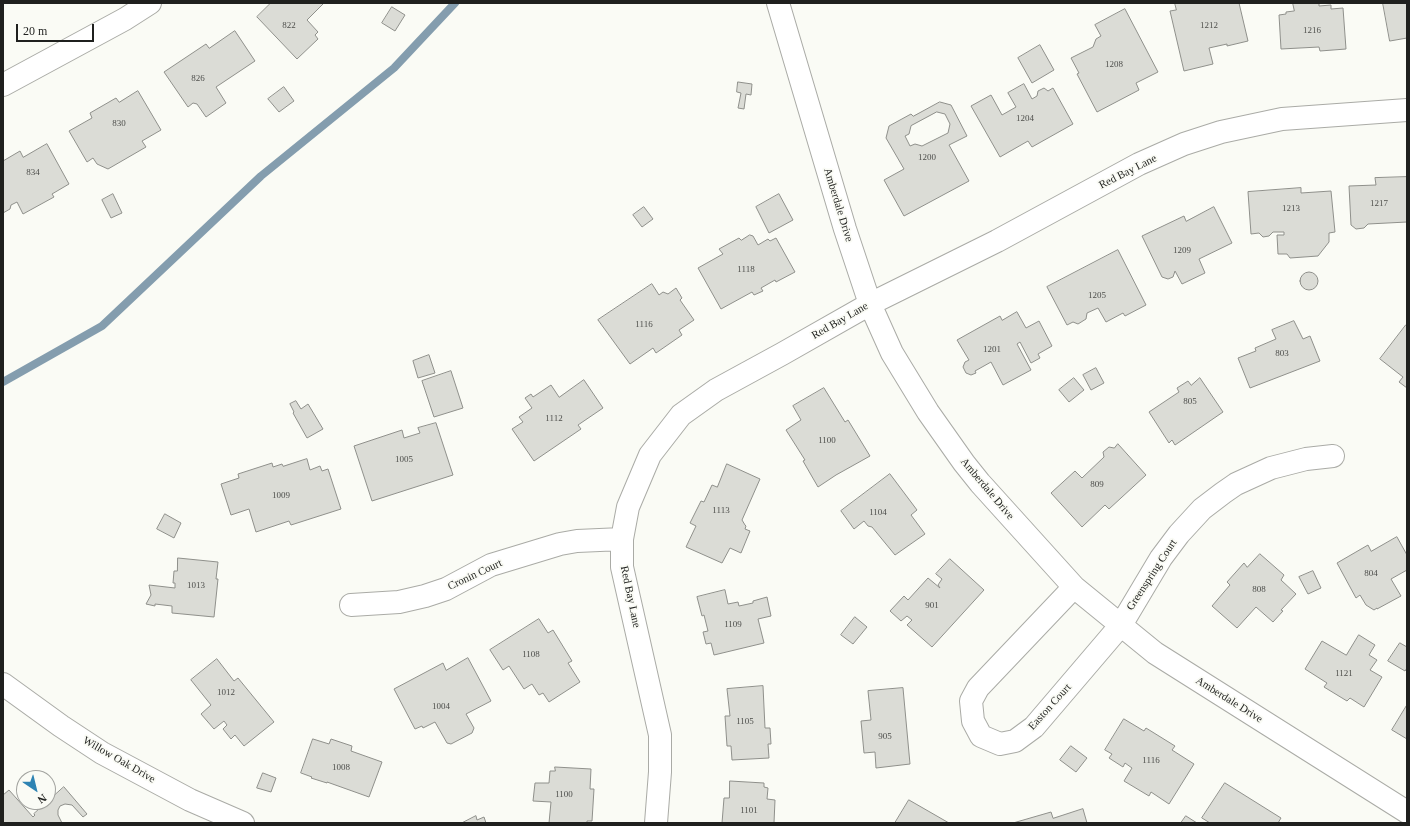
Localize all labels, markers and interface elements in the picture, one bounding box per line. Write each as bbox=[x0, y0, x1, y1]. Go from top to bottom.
scale bar bbox=[18, 16, 96, 42]
house number: 822 bbox=[282, 21, 296, 31]
house number: 1212 bbox=[1200, 21, 1218, 31]
text: 20 m bbox=[23, 24, 47, 38]
house number: 1216 bbox=[1303, 26, 1321, 36]
house number: 1208 bbox=[1105, 60, 1123, 70]
house number: 826 bbox=[191, 74, 205, 84]
house number: 1204 bbox=[1016, 114, 1034, 124]
house number: 830 bbox=[112, 119, 126, 129]
street label: Red Bay Lane bbox=[1097, 152, 1159, 192]
house number: 1200 bbox=[918, 153, 936, 163]
street label: Amberdale Drive bbox=[820, 166, 856, 244]
house number: 834 bbox=[26, 168, 40, 178]
house number: 1217 bbox=[1370, 199, 1388, 209]
house number: 1213 bbox=[1282, 204, 1300, 214]
house number: 1209 bbox=[1173, 246, 1191, 256]
house number: 1118 bbox=[737, 265, 755, 275]
house number: 1205 bbox=[1088, 291, 1106, 301]
street label: Red Bay Lane bbox=[809, 300, 871, 342]
house number: 1116 bbox=[635, 320, 653, 330]
house number: 1201 bbox=[983, 345, 1001, 355]
house number: 803 bbox=[1275, 349, 1289, 359]
house number: 805 bbox=[1183, 397, 1197, 407]
house number: 1112 bbox=[545, 414, 563, 424]
house number: 1100 bbox=[818, 436, 836, 446]
house number: 1005 bbox=[395, 455, 413, 465]
street label: Amberdale Drive bbox=[957, 455, 1017, 523]
house number: 809 bbox=[1090, 480, 1104, 490]
house number: 1009 bbox=[272, 491, 290, 501]
house number: 1113 bbox=[712, 506, 730, 516]
house number: 1104 bbox=[869, 508, 887, 518]
street label: Greenspring Court bbox=[1124, 537, 1180, 613]
street label: Cronin Court bbox=[446, 557, 504, 593]
street label: Red Bay Lane bbox=[617, 565, 643, 629]
house number: 804 bbox=[1364, 569, 1378, 579]
house number: 1013 bbox=[187, 581, 205, 591]
house number: 808 bbox=[1252, 585, 1266, 595]
house number: 901 bbox=[925, 601, 939, 611]
house number: 1109 bbox=[724, 620, 742, 630]
house number: 1108 bbox=[522, 650, 540, 660]
house number: 1121 bbox=[1335, 669, 1353, 679]
street label: Amberdale Drive bbox=[1193, 674, 1265, 726]
street label: Easton Court bbox=[1026, 681, 1074, 733]
house number: 1012 bbox=[217, 688, 235, 698]
house number: 1004 bbox=[432, 702, 450, 712]
house number: 1105 bbox=[736, 717, 754, 727]
house number: 905 bbox=[878, 732, 892, 742]
street label: Willow Oak Drive bbox=[80, 734, 158, 786]
house number: 1116 bbox=[1142, 756, 1160, 766]
house number: 1008 bbox=[332, 763, 350, 773]
north arrow bbox=[16, 770, 56, 810]
house number: 1100 bbox=[555, 790, 573, 800]
text: N bbox=[36, 792, 49, 806]
house number: 1101 bbox=[740, 806, 758, 816]

